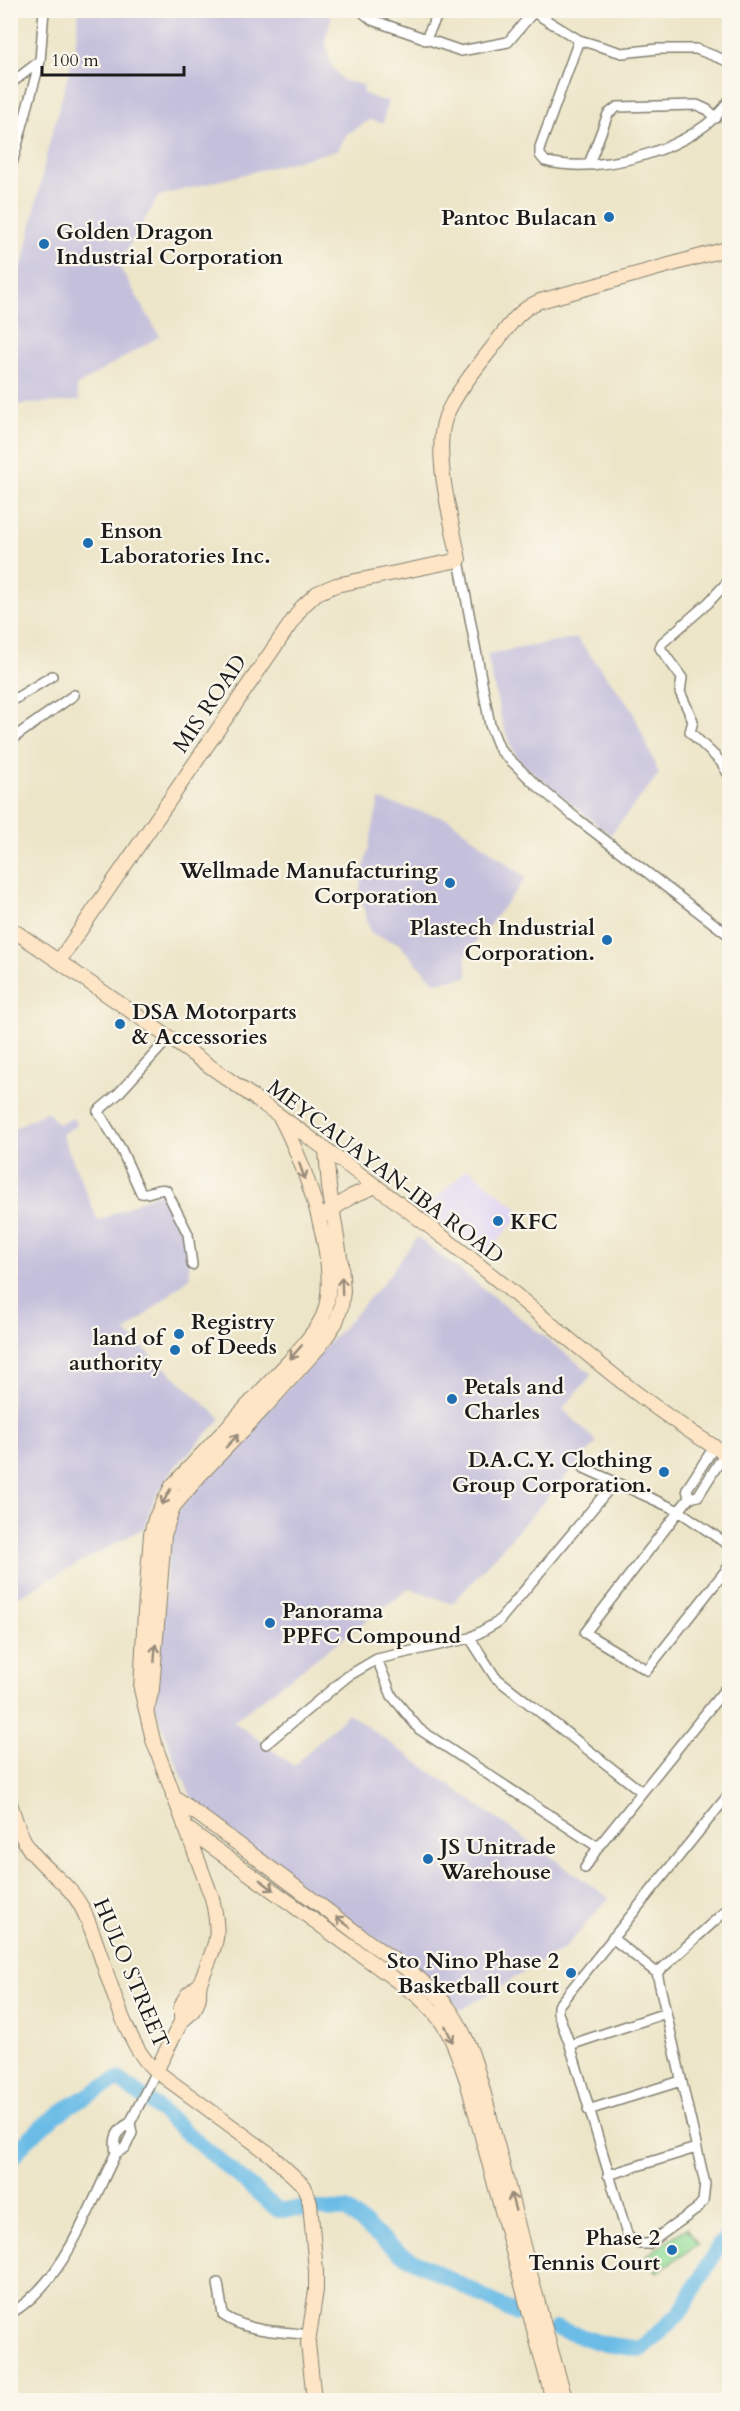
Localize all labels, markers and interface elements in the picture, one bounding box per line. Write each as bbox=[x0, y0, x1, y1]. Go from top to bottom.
scale bar bbox=[42, 39, 184, 77]
text: 100 m bbox=[51, 48, 99, 73]
place label: Pantoc Bulacan bbox=[441, 203, 597, 233]
marker: Pantoc Bulacan bbox=[602, 210, 616, 224]
place label: Golden Dragon Industrial Corporation bbox=[56, 217, 283, 272]
marker: Golden Dragon Industrial Corporation bbox=[37, 237, 51, 251]
place label: Enson Laboratories Inc. bbox=[100, 516, 271, 571]
marker: Enson Laboratories Inc. bbox=[81, 536, 95, 550]
street label: MIS ROAD bbox=[166, 648, 254, 759]
place label: Wellmade Manufacturing Corporation bbox=[179, 856, 439, 911]
marker: Wellmade Manufacturing Corporation bbox=[443, 876, 457, 890]
place label: Plastech Industrial Corporation. bbox=[410, 913, 596, 968]
marker: Plastech Industrial Corporation. bbox=[600, 933, 614, 947]
place label: DSA Motorparts & Accessories bbox=[132, 997, 297, 1052]
marker: DSA Motorparts & Accessories bbox=[113, 1017, 127, 1031]
street label: MEYCAUAYAN-IBA ROAD bbox=[261, 1073, 510, 1271]
one-way arrow bbox=[297, 1161, 308, 1180]
place label: KFC bbox=[510, 1207, 558, 1237]
marker: KFC bbox=[491, 1214, 505, 1228]
one-way arrow bbox=[336, 1276, 348, 1296]
place label: Registry of Deeds bbox=[191, 1307, 277, 1362]
place label: land of authority bbox=[69, 1323, 166, 1378]
marker: Registry of Deeds bbox=[172, 1327, 186, 1341]
marker: land of authority bbox=[168, 1343, 182, 1357]
one-way arrow bbox=[289, 1345, 303, 1360]
place label: Petals and Charles bbox=[464, 1372, 565, 1427]
marker: Petals and Charles bbox=[445, 1392, 459, 1406]
one-way arrow bbox=[225, 1433, 240, 1448]
place label: D.A.C.Y. Clothing Group Corporation. bbox=[452, 1445, 653, 1500]
marker: D.A.C.Y. Clothing Group Corporation. bbox=[657, 1465, 671, 1479]
one-way arrow bbox=[159, 1488, 171, 1505]
place label: Panorama PPFC Compound bbox=[282, 1596, 462, 1651]
marker: Panorama PPFC Compound bbox=[263, 1616, 277, 1630]
one-way arrow bbox=[149, 1643, 160, 1663]
place label: JS Unitrade Warehouse bbox=[437, 1832, 556, 1887]
marker: JS Unitrade Warehouse bbox=[421, 1852, 435, 1866]
one-way arrow bbox=[259, 1879, 275, 1891]
street label: HULO STREET bbox=[86, 1894, 176, 2053]
one-way arrow bbox=[335, 1916, 351, 1929]
place label: Sto Nino Phase 2 Basketball court bbox=[387, 1946, 559, 2001]
marker: Sto Nino Phase 2 Basketball court bbox=[564, 1966, 578, 1980]
one-way arrow bbox=[444, 2024, 455, 2042]
one-way arrow bbox=[506, 2193, 518, 2212]
place label: Phase 2 Tennis Court bbox=[528, 2223, 660, 2278]
marker: Phase 2 Tennis Court bbox=[665, 2243, 679, 2257]

